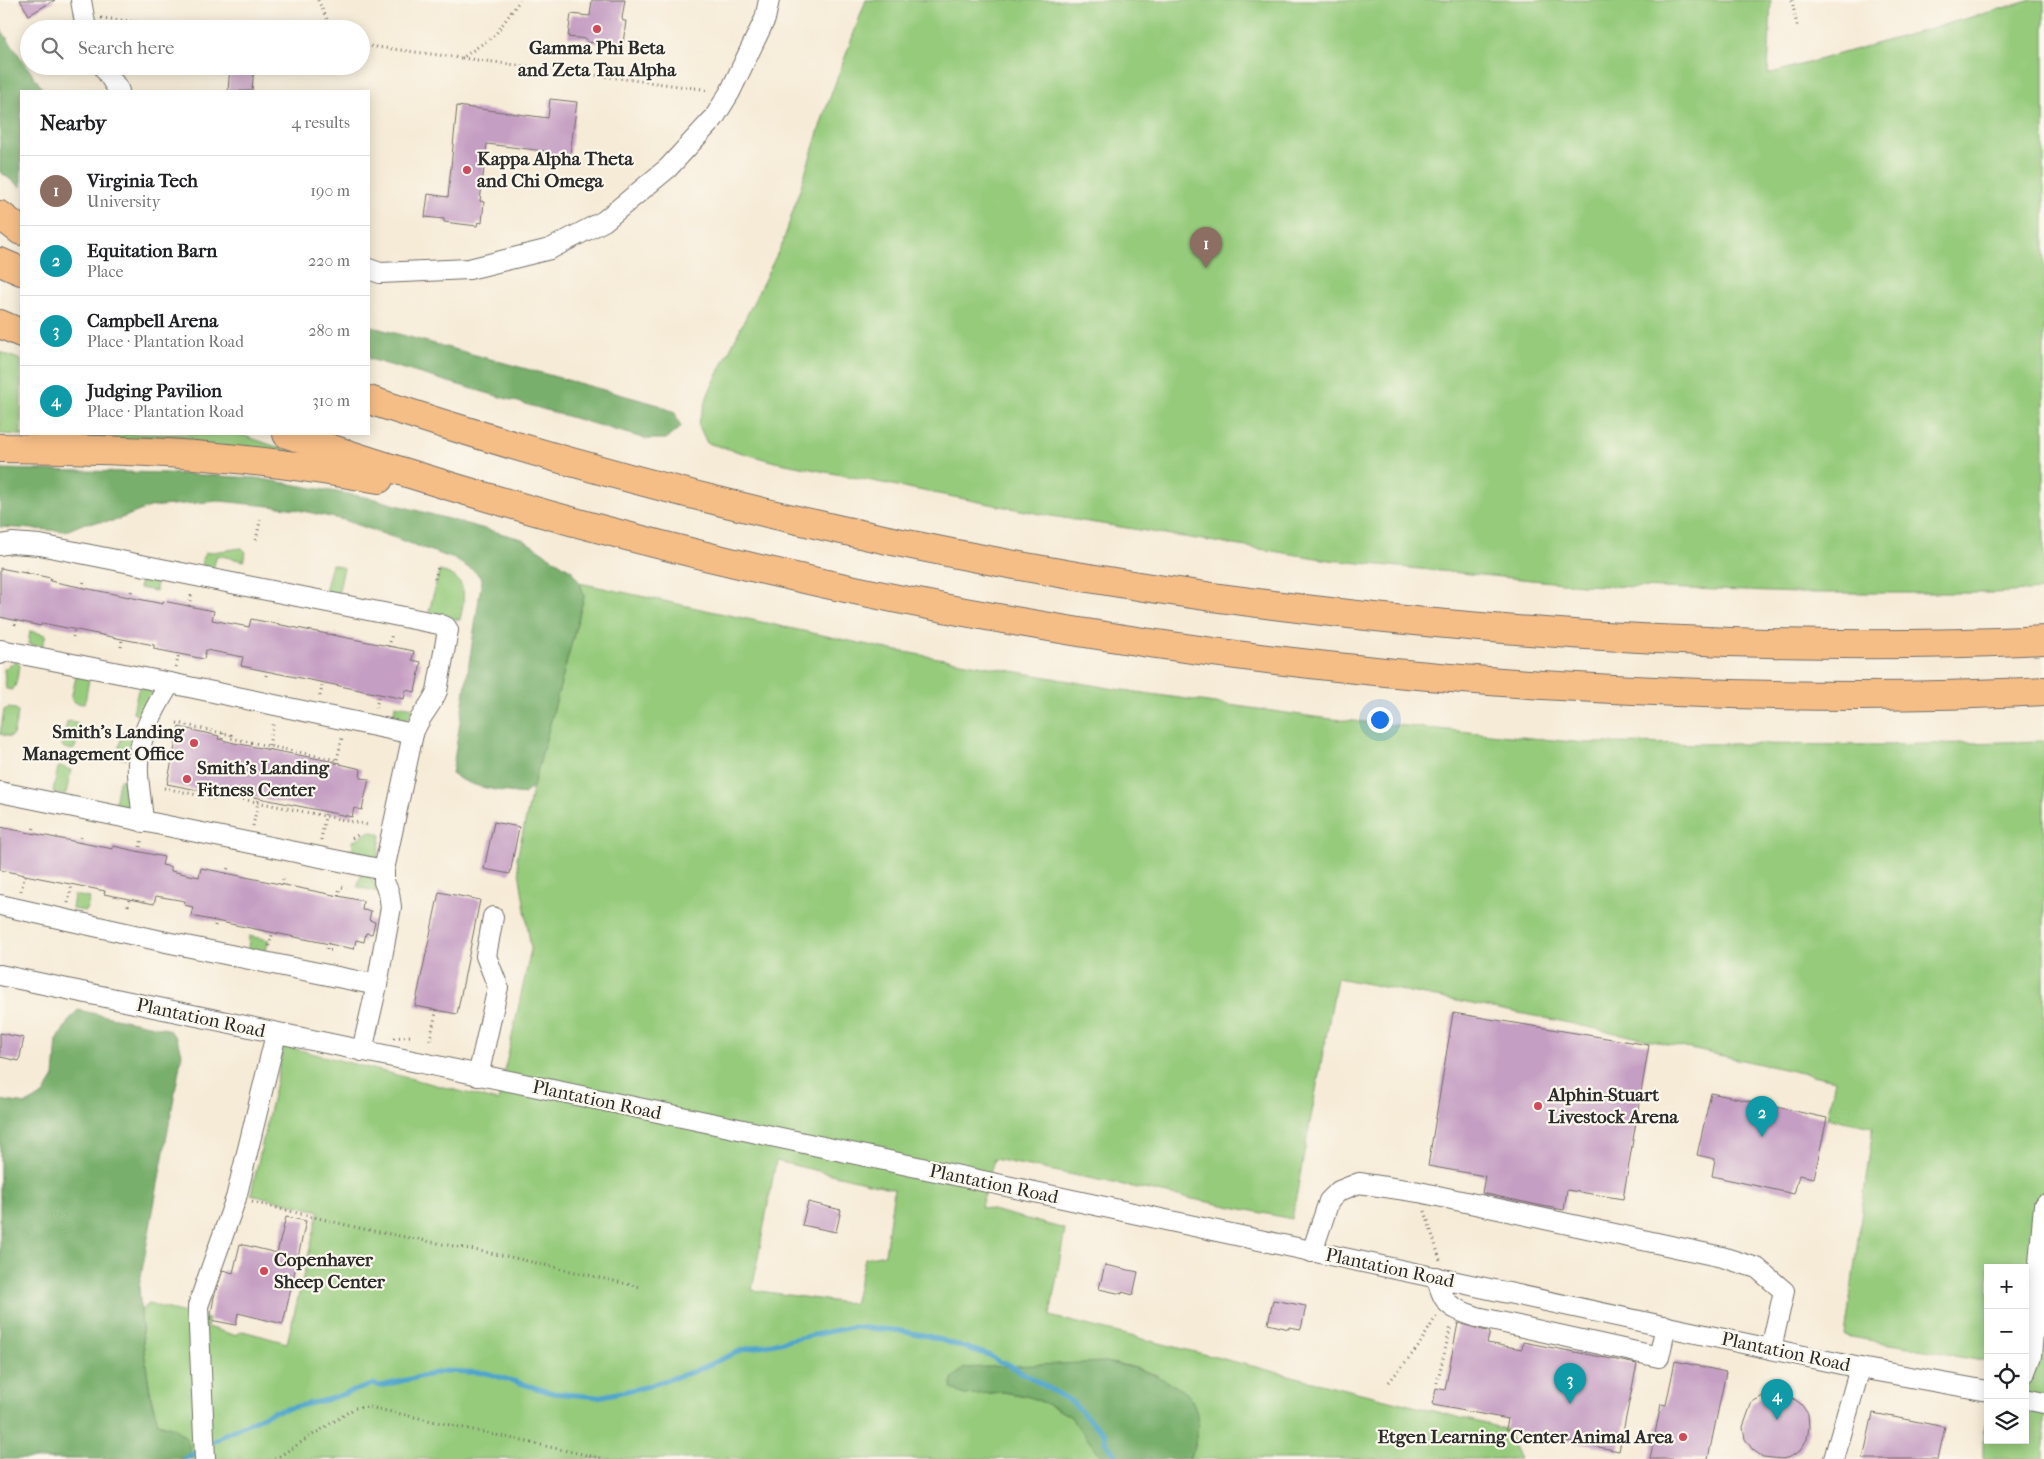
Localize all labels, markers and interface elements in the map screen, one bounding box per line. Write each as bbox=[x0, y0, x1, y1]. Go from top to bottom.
search box bbox=[20, 20, 370, 75]
marker: Gamma Phi Beta and Zeta Tau Alpha bbox=[591, 23, 603, 35]
icon: search bbox=[38, 34, 66, 62]
text: Search here bbox=[78, 37, 174, 59]
place label: Gamma Phi Beta and Zeta Tau Alpha bbox=[518, 37, 677, 81]
text: Nearby bbox=[40, 111, 106, 135]
text: 4 results bbox=[292, 113, 350, 132]
place label: Kappa Alpha Theta and Chi Omega bbox=[477, 148, 634, 192]
marker: Kappa Alpha Theta and Chi Omega bbox=[461, 164, 473, 176]
text: Virginia Tech bbox=[87, 170, 198, 192]
text: 1 bbox=[53, 181, 59, 200]
text: 190 m bbox=[310, 181, 350, 200]
text: University bbox=[87, 192, 160, 211]
pin: 1 bbox=[1190, 227, 1222, 268]
text: Equitation Barn bbox=[87, 240, 217, 262]
text: 2 bbox=[52, 251, 60, 270]
text: 220 m bbox=[308, 251, 350, 270]
text: Place bbox=[87, 262, 123, 281]
text: Campbell Arena bbox=[87, 310, 218, 332]
text: 3 bbox=[53, 321, 59, 340]
text: 280 m bbox=[308, 321, 350, 340]
text: Place · Plantation Road bbox=[87, 332, 244, 351]
text: Judging Pavilion bbox=[87, 380, 222, 402]
text: 4 bbox=[51, 391, 61, 410]
text: 310 m bbox=[312, 391, 350, 410]
text: Place · Plantation Road bbox=[87, 402, 244, 421]
your location bbox=[1367, 707, 1393, 733]
place label: Smith's Landing Management Office bbox=[21, 721, 185, 765]
marker: Smith's Landing Management Office bbox=[188, 737, 200, 749]
place label: Smith's Landing Fitness Center bbox=[196, 757, 330, 801]
marker: Smith's Landing Fitness Center bbox=[181, 773, 193, 785]
street label: Plantation Road bbox=[135, 994, 268, 1043]
street label: Plantation Road bbox=[531, 1076, 664, 1125]
place label: Alphin-Stuart Livestock Arena bbox=[1547, 1084, 1680, 1128]
pin: 2 bbox=[1746, 1096, 1778, 1137]
marker: Alphin-Stuart Livestock Arena bbox=[1532, 1100, 1544, 1112]
street label: Plantation Road bbox=[928, 1160, 1061, 1209]
street label: Plantation Road bbox=[1324, 1244, 1457, 1293]
place label: Copenhaver Sheep Center bbox=[274, 1249, 386, 1293]
map controls bbox=[1984, 1264, 2029, 1444]
button: + bbox=[1984, 1264, 2029, 1309]
marker: Copenhaver Sheep Center bbox=[258, 1265, 270, 1277]
button: − bbox=[1984, 1309, 2029, 1354]
street label: Plantation Road bbox=[1720, 1328, 1853, 1377]
button: locate bbox=[1984, 1354, 2029, 1399]
pin: 3 bbox=[1554, 1363, 1586, 1404]
pin: 4 bbox=[1761, 1379, 1793, 1420]
button: layers bbox=[1984, 1399, 2029, 1444]
place label: Etgen Learning Center Animal Area bbox=[1377, 1426, 1674, 1448]
marker: Etgen Learning Center Animal Area bbox=[1677, 1431, 1689, 1443]

